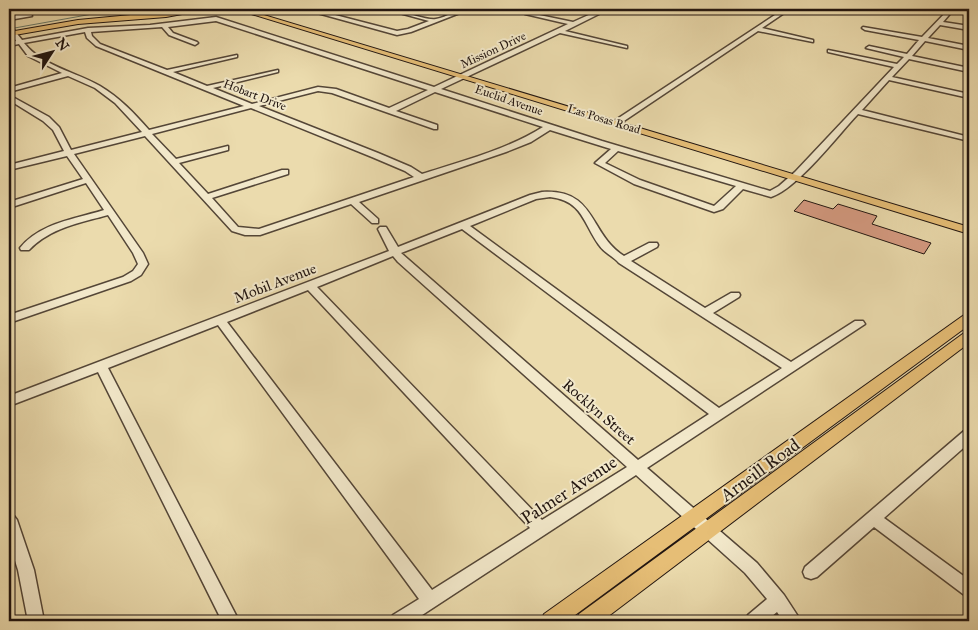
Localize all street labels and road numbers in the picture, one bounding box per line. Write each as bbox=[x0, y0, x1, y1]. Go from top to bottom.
street label: Mission Drive bbox=[458, 29, 528, 71]
street label: Hobart Drive bbox=[222, 77, 288, 113]
street label: Euclid Avenue bbox=[473, 82, 545, 118]
street label: Las Posas Road bbox=[566, 101, 642, 137]
street label: Mobil Avenue bbox=[231, 259, 319, 307]
street label: Rocklyn Street bbox=[559, 375, 640, 449]
street label: Arneill Road bbox=[715, 434, 804, 507]
street label: Palmer Avenue bbox=[517, 451, 621, 529]

